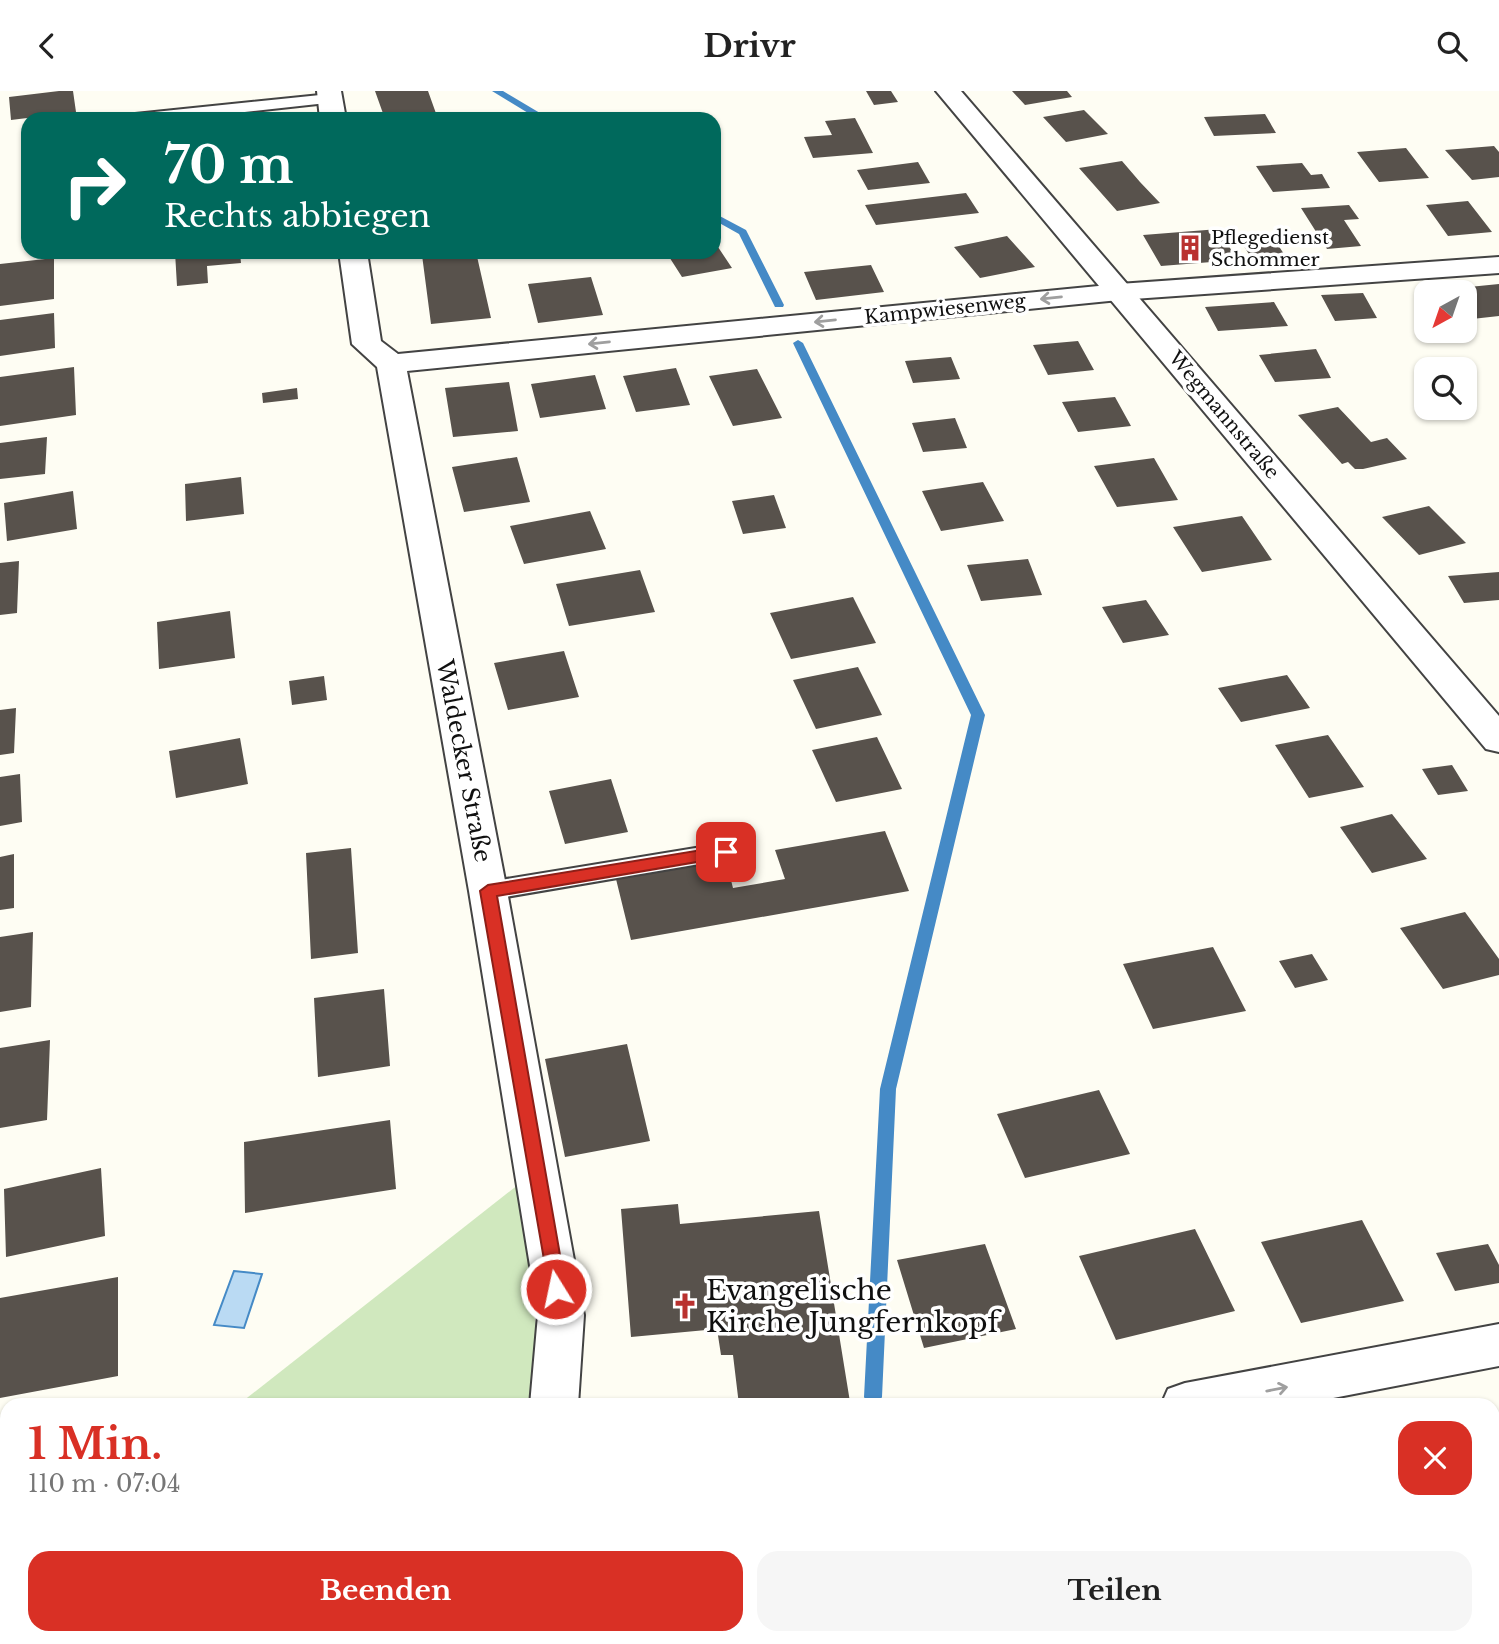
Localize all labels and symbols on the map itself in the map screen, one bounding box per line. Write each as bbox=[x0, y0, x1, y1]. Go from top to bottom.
place label: Pflegedienst Schommer bbox=[1211, 226, 1330, 271]
building icon: Pflegedienst Schommer bbox=[1175, 233, 1205, 263]
north arrow bbox=[1414, 280, 1477, 343]
street label: Kampwiesenweg bbox=[863, 289, 1027, 329]
one-way arrow bbox=[1041, 292, 1063, 305]
one-way arrow bbox=[814, 314, 837, 327]
one-way arrow bbox=[588, 337, 610, 350]
street label: Wegmannstraße bbox=[1163, 346, 1284, 483]
street label: Waldecker Straße bbox=[430, 656, 497, 865]
pin bbox=[696, 822, 756, 882]
position arrow bbox=[519, 1252, 593, 1326]
place label: Evangelische Kirche Jungfernkopf bbox=[706, 1273, 1003, 1340]
church icon: Evangelische Kirche Jungfernkopf bbox=[670, 1291, 700, 1321]
one-way arrow bbox=[1265, 1381, 1288, 1395]

